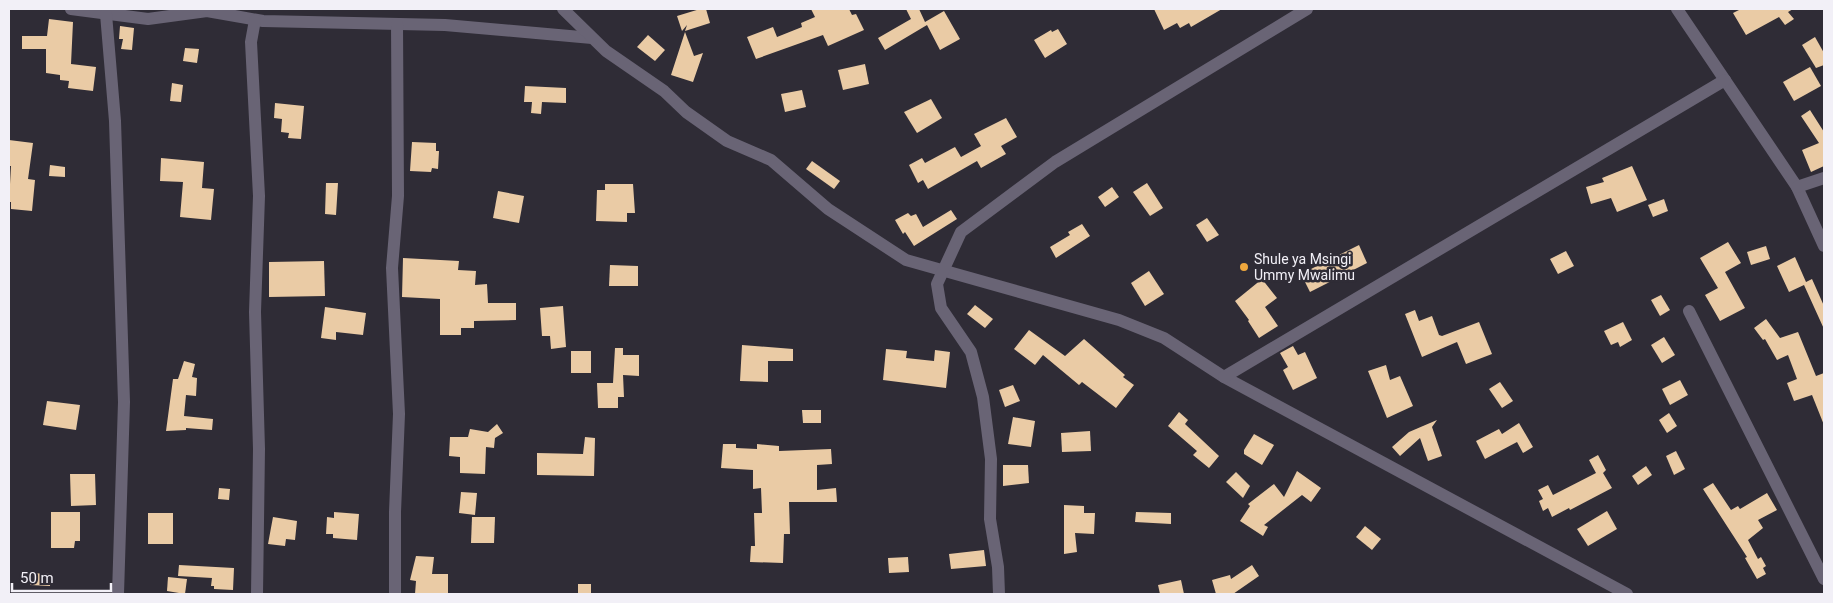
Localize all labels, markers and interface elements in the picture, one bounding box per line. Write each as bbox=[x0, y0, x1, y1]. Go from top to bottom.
place label: Shule ya Msingi Ummy Mwalimu bbox=[1254, 251, 1355, 283]
marker: Shule ya Msingi Ummy Mwalimu bbox=[1238, 261, 1250, 273]
scale bar bbox=[12, 560, 111, 592]
text: 50 m bbox=[20, 569, 54, 587]

